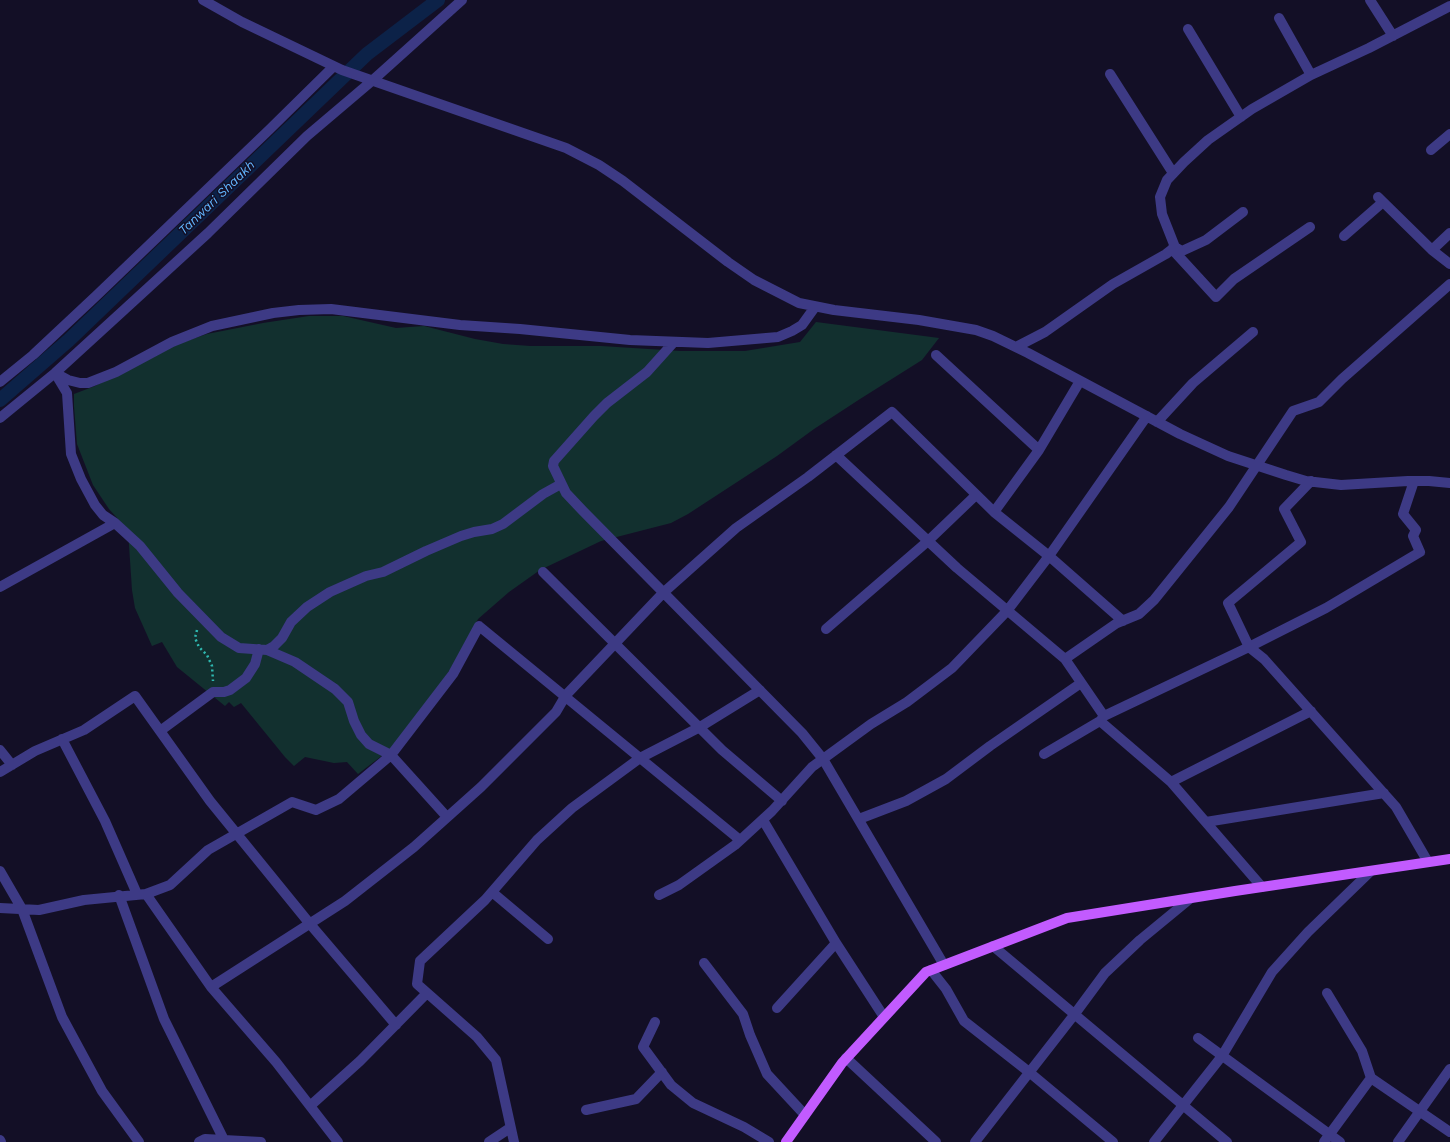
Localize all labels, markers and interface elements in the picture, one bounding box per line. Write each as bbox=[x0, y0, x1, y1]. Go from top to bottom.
water label: Tanwari Shaakh bbox=[176, 158, 258, 238]

